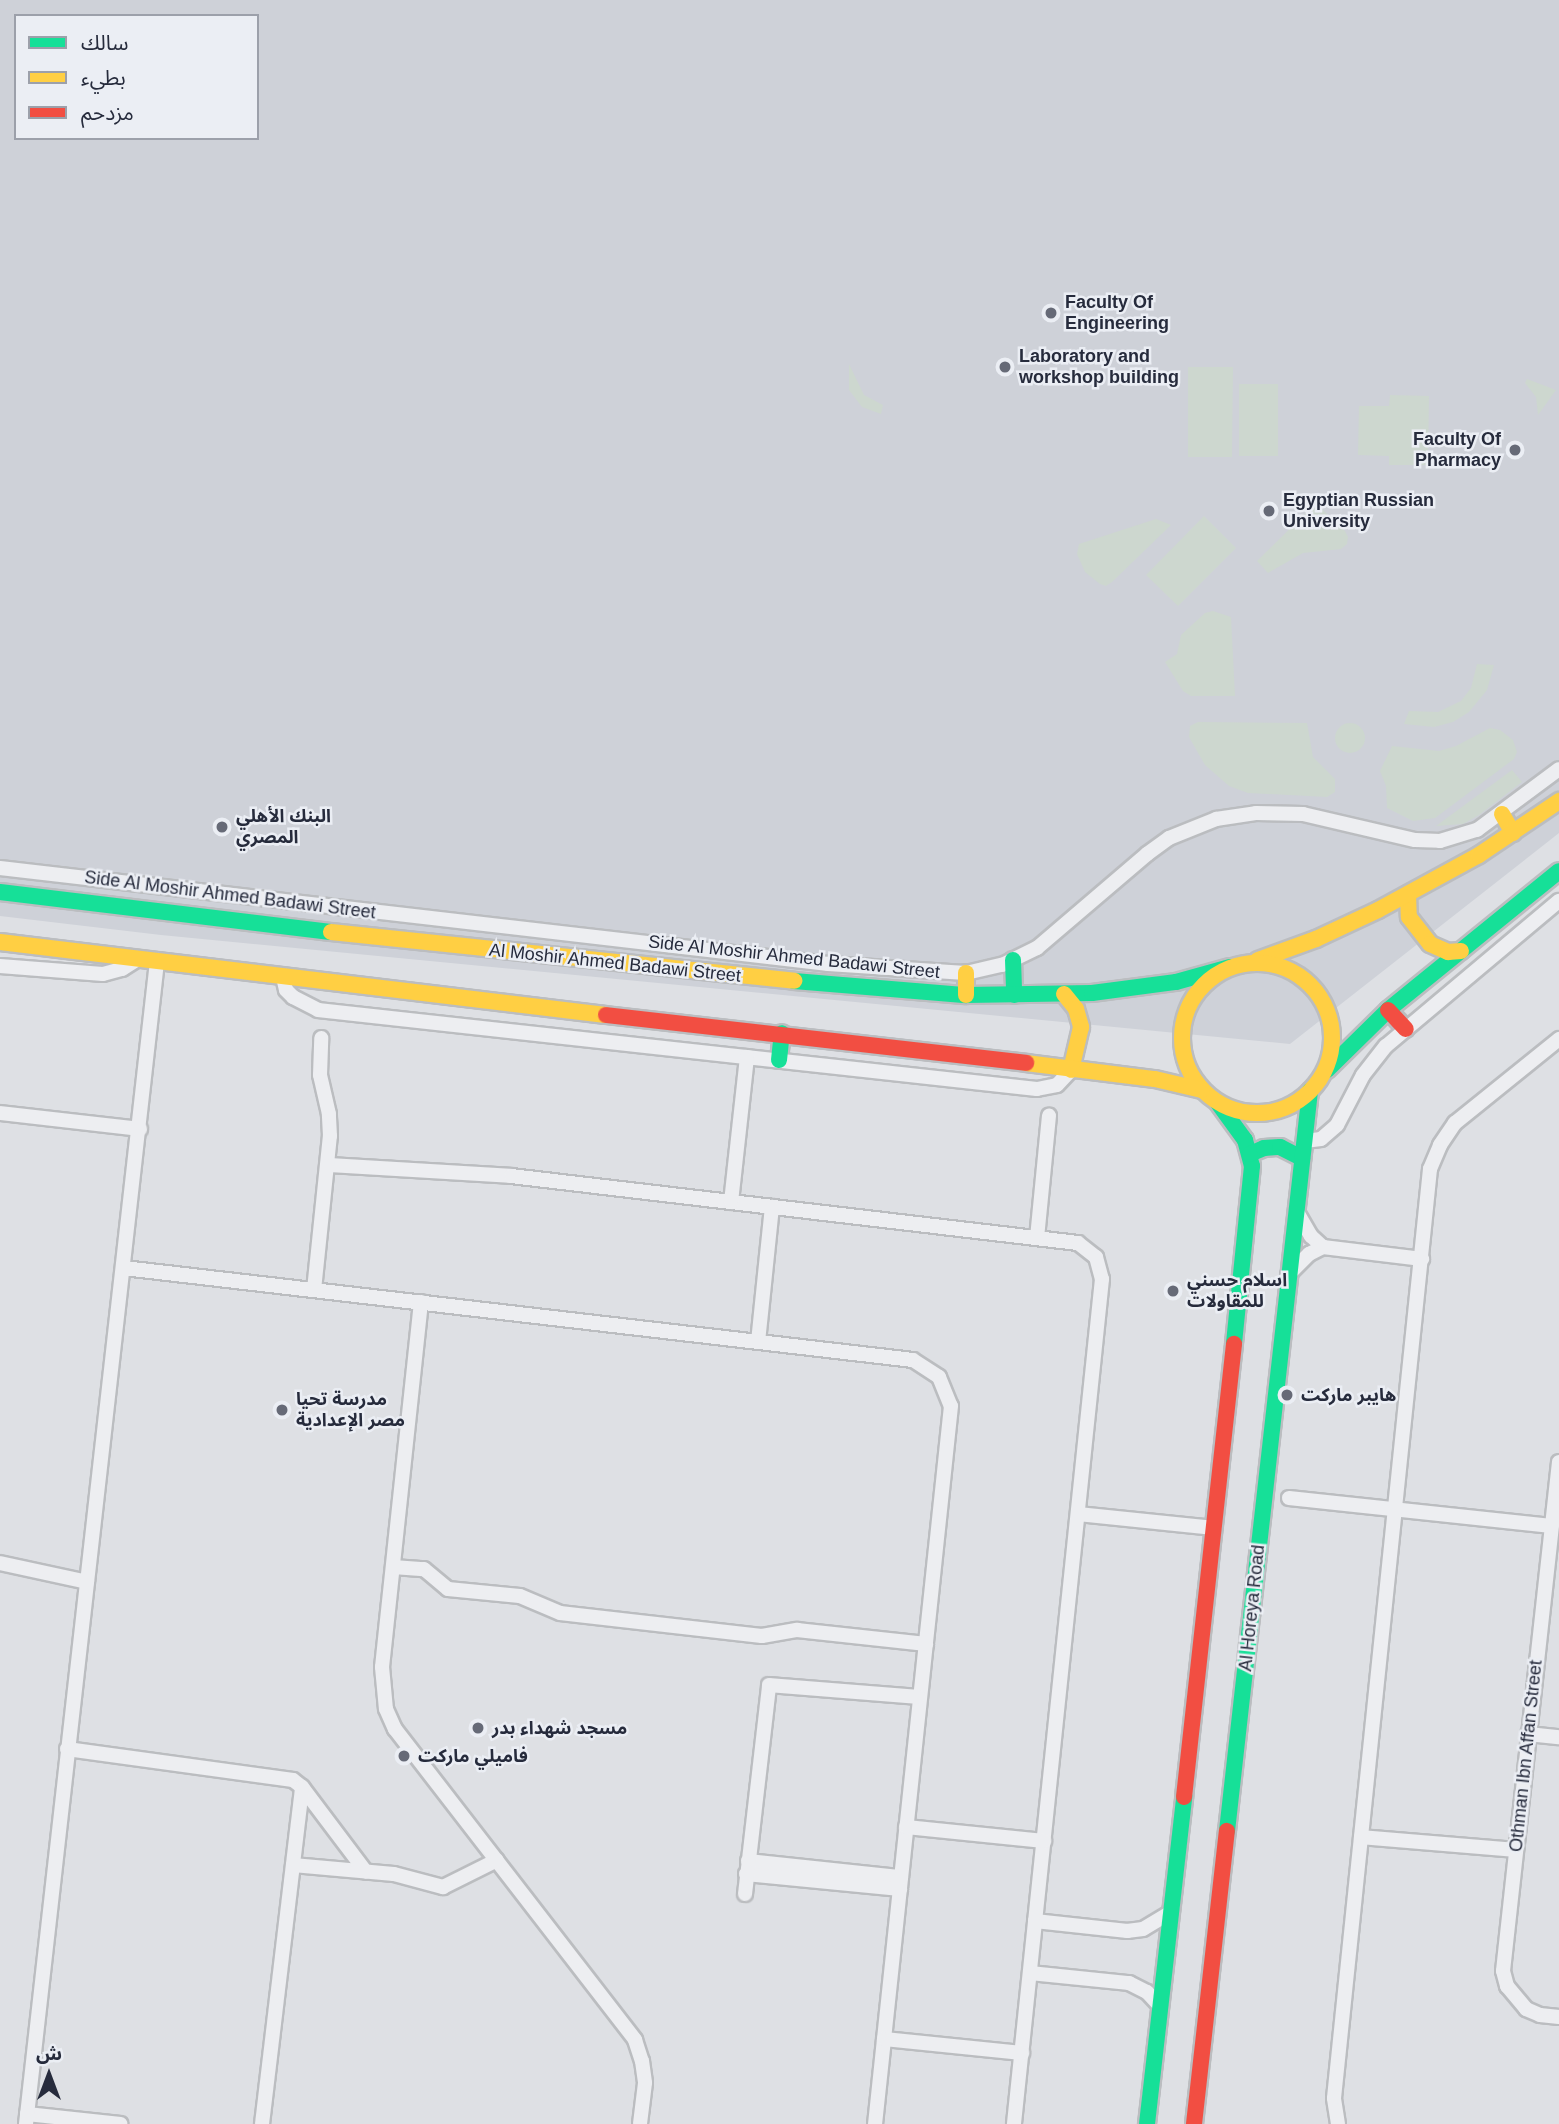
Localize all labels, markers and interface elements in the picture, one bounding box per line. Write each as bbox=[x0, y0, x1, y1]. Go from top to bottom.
legend bbox=[14, 14, 259, 140]
text: سالك bbox=[81, 31, 128, 54]
text: بطيء bbox=[81, 66, 126, 89]
text: مزدحم bbox=[81, 101, 134, 124]
place label: Faculty Of Engineering bbox=[1065, 292, 1169, 334]
marker: Faculty Of Engineering bbox=[1043, 305, 1059, 321]
place label: Laboratory and workshop building bbox=[1019, 346, 1179, 388]
marker: Laboratory and workshop building bbox=[997, 359, 1013, 375]
place label: Faculty Of Pharmacy bbox=[1413, 429, 1501, 472]
marker: Faculty Of Pharmacy bbox=[1507, 442, 1523, 458]
place label: Egyptian Russian University bbox=[1283, 490, 1434, 532]
marker: Egyptian Russian University bbox=[1261, 503, 1277, 519]
place label: البنك الأهلي المصري bbox=[236, 806, 331, 848]
marker: البنك الأهلي المصري bbox=[214, 819, 230, 835]
street label: Side Al Moshir Ahmed Badawi Street bbox=[82, 866, 378, 924]
street label: Side Al Moshir Ahmed Badawi Street bbox=[646, 931, 942, 983]
street label: Al Moshir Ahmed Badawi Street bbox=[488, 939, 742, 987]
place label: اسلام حسني للمقاولات bbox=[1187, 1270, 1287, 1312]
marker: اسلام حسني للمقاولات bbox=[1165, 1283, 1181, 1299]
place label: هايبر ماركت bbox=[1301, 1384, 1396, 1406]
marker: هايبر ماركت bbox=[1279, 1387, 1295, 1403]
place label: مدرسة تحيا مصر الإعدادية bbox=[296, 1389, 405, 1432]
marker: مدرسة تحيا مصر الإعدادية bbox=[274, 1402, 290, 1418]
street label: Al Horeya Road bbox=[1235, 1544, 1269, 1672]
street label: Othman Ibn Affan Street bbox=[1505, 1659, 1547, 1853]
place label: مسجد شهداء بدر bbox=[492, 1717, 627, 1739]
marker: مسجد شهداء بدر bbox=[470, 1720, 486, 1736]
place label: فاميلي ماركت bbox=[418, 1745, 528, 1767]
marker: فاميلي ماركت bbox=[396, 1748, 412, 1764]
north arrow bbox=[14, 2040, 84, 2110]
text: ش bbox=[36, 2043, 62, 2064]

